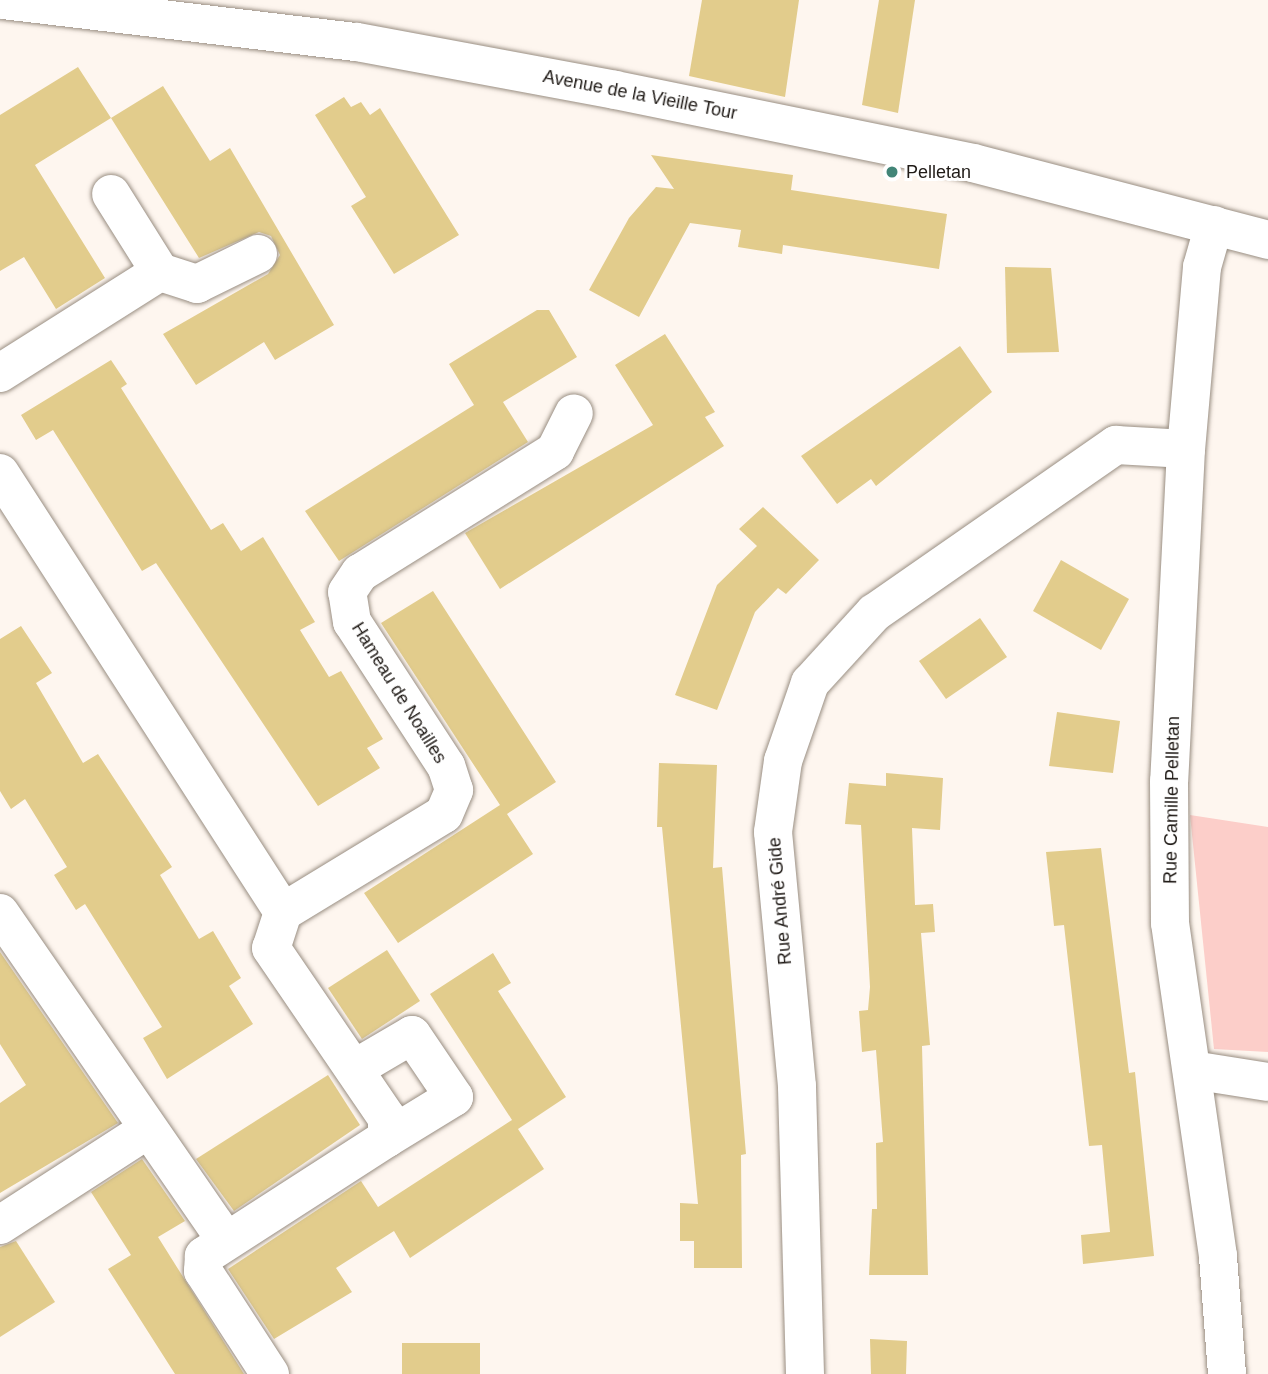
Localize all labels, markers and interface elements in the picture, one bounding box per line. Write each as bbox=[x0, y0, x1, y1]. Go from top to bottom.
street label: Avenue de la Vieille Tour bbox=[541, 66, 739, 124]
place label: Pelletan bbox=[906, 161, 971, 183]
marker: Pelletan bbox=[884, 164, 900, 180]
street label: Hameau de Noailles bbox=[347, 619, 451, 767]
street label: Rue Camille Pelletan bbox=[1160, 716, 1184, 884]
street label: Rue André Gide bbox=[764, 836, 796, 966]

